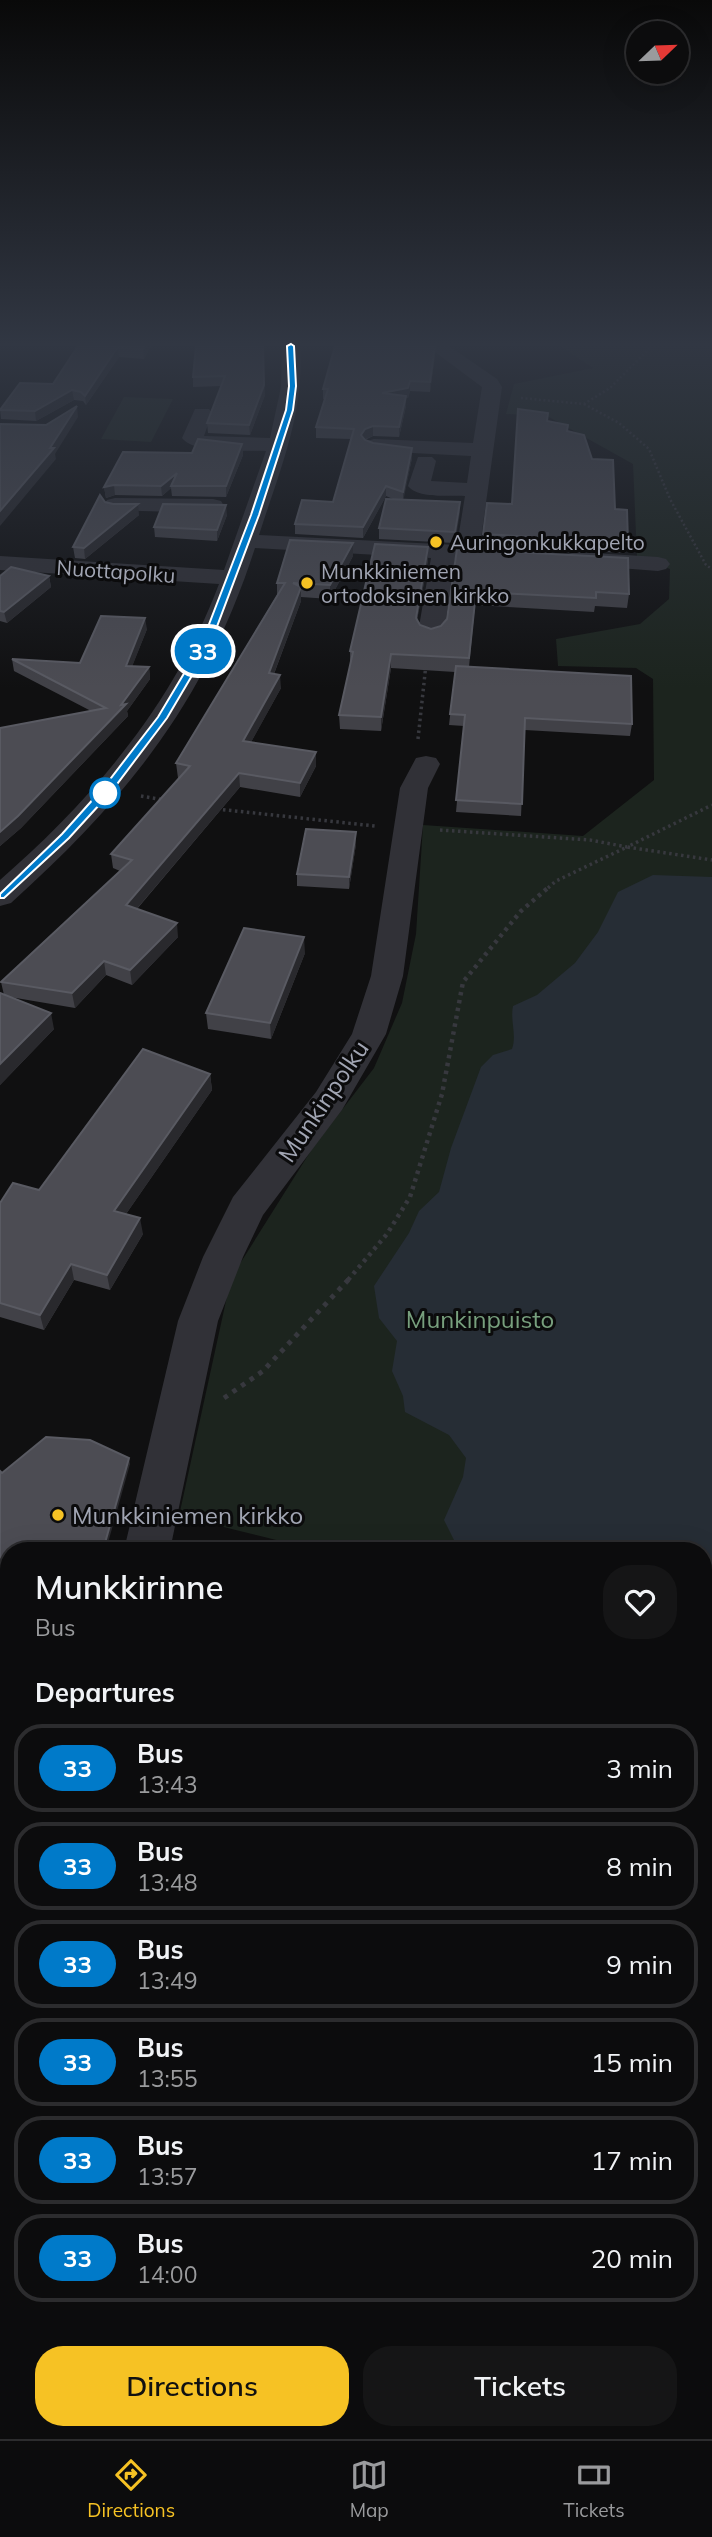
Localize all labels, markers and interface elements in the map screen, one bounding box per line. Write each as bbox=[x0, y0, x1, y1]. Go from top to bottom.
north arrow bbox=[626, 21, 690, 84]
map controls bbox=[626, 21, 689, 84]
place label: Auringonkukkapelto bbox=[450, 529, 645, 555]
marker: Auringonkukkapelto bbox=[428, 534, 444, 550]
street label: Nuottapolku bbox=[56, 554, 176, 588]
place label: Munkkiniemen ortodoksinen kirkko bbox=[321, 558, 509, 608]
marker: Munkkiniemen ortodoksinen kirkko bbox=[299, 575, 315, 591]
line badge: 33 bbox=[172, 628, 234, 674]
text: 33 bbox=[189, 636, 217, 666]
unlabelled marker bbox=[90, 778, 120, 808]
street label: Munkinpolku bbox=[271, 1034, 375, 1168]
park label: Munkinpuisto bbox=[406, 1304, 554, 1334]
place label: Munkkiniemen kirkko bbox=[72, 1500, 303, 1530]
marker: Munkkiniemen kirkko bbox=[50, 1507, 66, 1523]
button: heart bbox=[603, 1565, 677, 1639]
text: Munkkirinne bbox=[35, 1566, 224, 1607]
text: Bus bbox=[35, 1613, 75, 1642]
text: Departures bbox=[35, 1676, 175, 1709]
text: Bus bbox=[137, 1737, 183, 1770]
text: 3 min bbox=[606, 1752, 673, 1785]
text: 33 bbox=[63, 1753, 92, 1783]
text: 13:43 bbox=[137, 1770, 197, 1799]
text: Bus bbox=[137, 1835, 183, 1868]
text: 8 min bbox=[606, 1850, 673, 1883]
text: 33 bbox=[63, 1851, 92, 1881]
text: 13:48 bbox=[137, 1868, 197, 1897]
text: Bus bbox=[137, 1933, 183, 1966]
text: 9 min bbox=[606, 1948, 673, 1981]
text: 33 bbox=[63, 1949, 92, 1979]
text: 13:49 bbox=[137, 1966, 197, 1995]
text: Bus bbox=[137, 2031, 183, 2064]
text: 15 min bbox=[591, 2046, 673, 2079]
text: 33 bbox=[63, 2047, 92, 2077]
text: 13:55 bbox=[137, 2064, 197, 2093]
text: Bus bbox=[137, 2129, 183, 2162]
text: 17 min bbox=[591, 2144, 673, 2177]
text: 33 bbox=[63, 2145, 92, 2175]
text: 13:57 bbox=[137, 2162, 197, 2191]
text: Bus bbox=[137, 2227, 183, 2260]
text: 20 min bbox=[591, 2242, 673, 2275]
text: 33 bbox=[63, 2243, 92, 2273]
text: 14:00 bbox=[137, 2260, 197, 2289]
button: Directions bbox=[35, 2346, 349, 2426]
button: Tickets bbox=[363, 2346, 677, 2426]
tab: Directions bbox=[87, 2456, 175, 2522]
tab: Map bbox=[350, 2456, 389, 2522]
tab: Tickets bbox=[563, 2456, 625, 2522]

